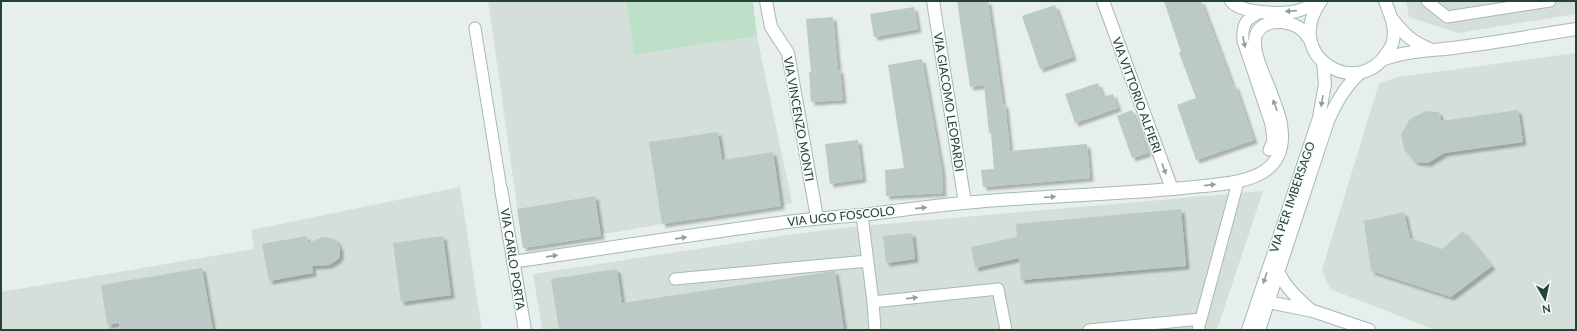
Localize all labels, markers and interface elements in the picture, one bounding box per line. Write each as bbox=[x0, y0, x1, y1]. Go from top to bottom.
one-way arrow bbox=[1285, 8, 1297, 15]
street label: VIA GIACOMO LEOPARDI bbox=[931, 31, 967, 173]
street label: VIA VITTORIO ALFIERI bbox=[1109, 35, 1165, 155]
one-way arrow bbox=[1242, 36, 1248, 48]
street label: VIA VINCENZO MONTI bbox=[781, 55, 817, 183]
one-way arrow bbox=[1319, 95, 1325, 107]
one-way arrow bbox=[1272, 99, 1278, 111]
street label: VIA PER IMBERSAGO bbox=[1266, 139, 1318, 254]
one-way arrow bbox=[1162, 164, 1168, 176]
one-way arrow bbox=[1204, 182, 1216, 188]
one-way arrow bbox=[1044, 194, 1056, 201]
street label: VIA UGO FOSCOLO bbox=[786, 203, 896, 229]
one-way arrow bbox=[915, 205, 927, 211]
street label: VIA CARLO PORTA bbox=[498, 207, 529, 312]
one-way arrow bbox=[675, 235, 687, 241]
one-way arrow bbox=[546, 253, 558, 259]
one-way arrow bbox=[1262, 272, 1268, 284]
north arrow bbox=[1525, 279, 1565, 319]
one-way arrow bbox=[906, 295, 918, 301]
text: N bbox=[1541, 302, 1552, 316]

